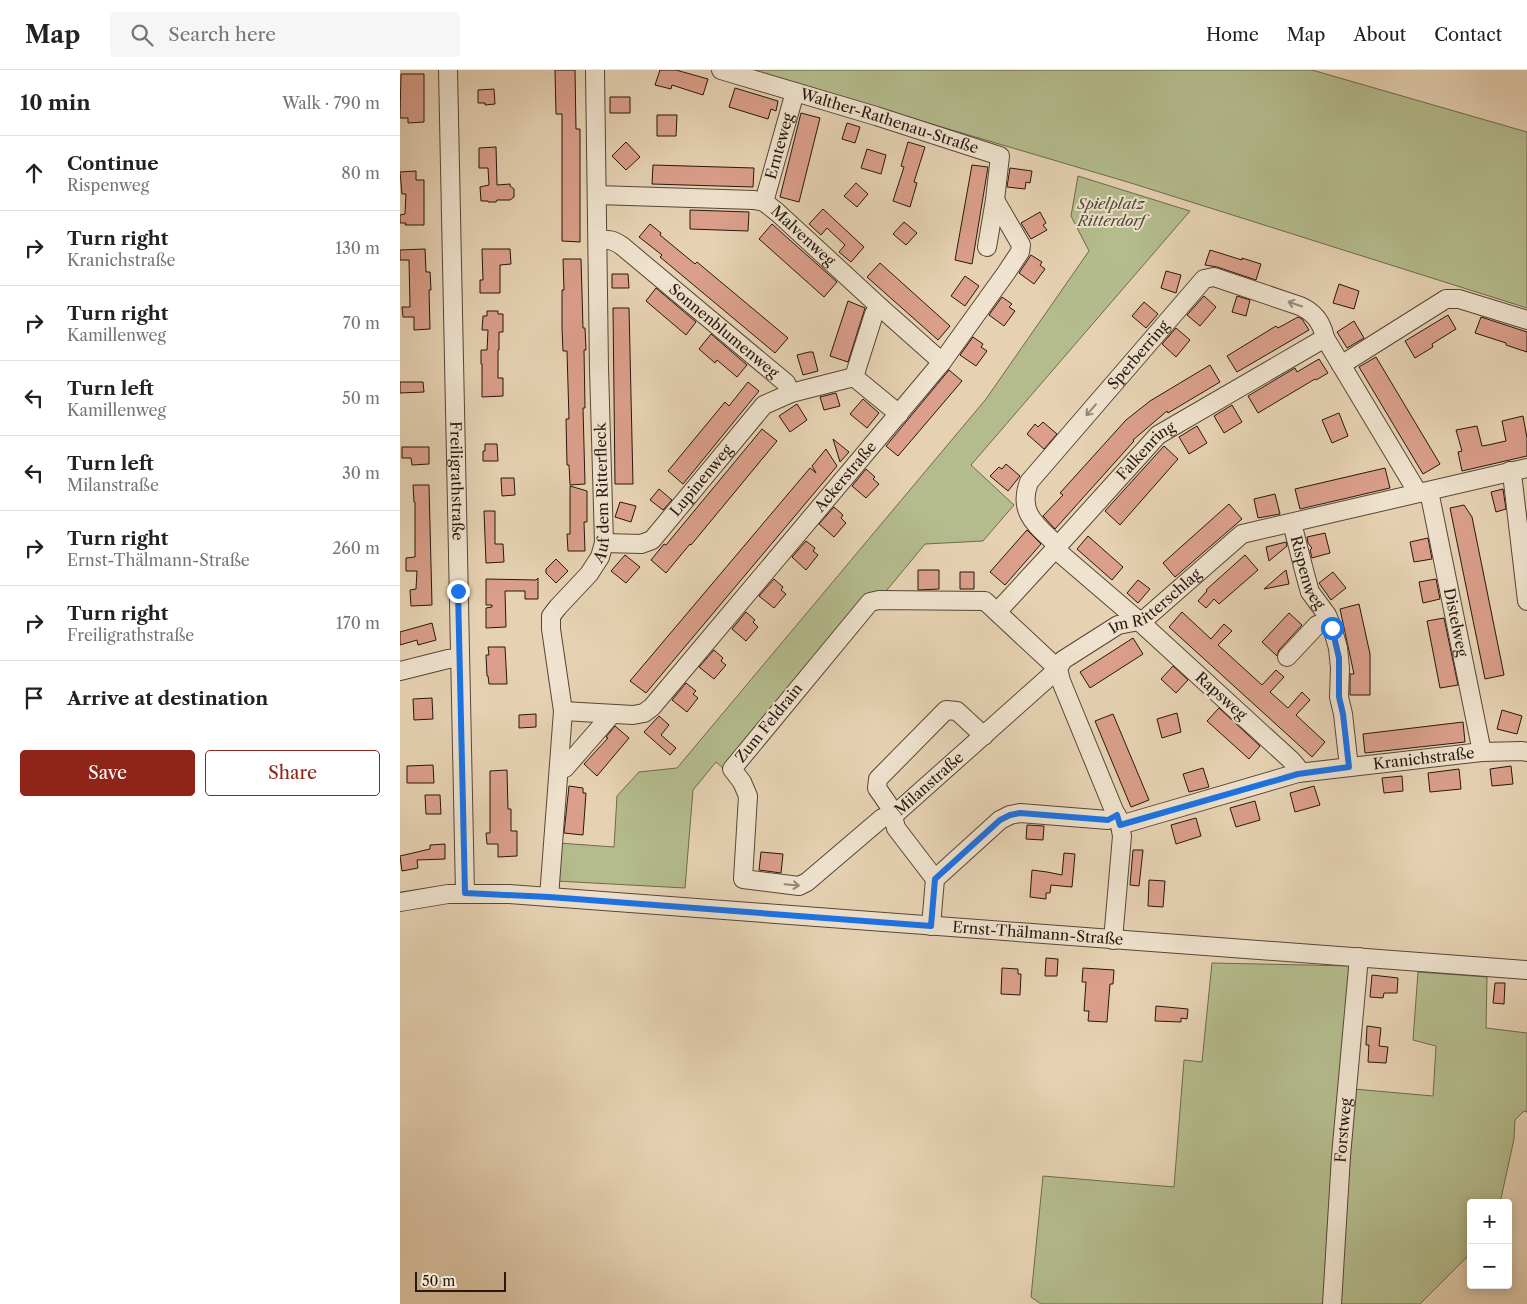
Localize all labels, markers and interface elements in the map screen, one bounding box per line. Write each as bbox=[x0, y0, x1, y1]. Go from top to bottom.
search box bbox=[110, 12, 460, 57]
text: Map bbox=[25, 20, 80, 49]
icon: search bbox=[128, 21, 156, 49]
text: Search here bbox=[168, 23, 276, 46]
text: Home bbox=[1206, 24, 1259, 46]
text: Map bbox=[1287, 24, 1325, 46]
text: About bbox=[1353, 24, 1406, 46]
text: Contact bbox=[1434, 24, 1502, 46]
street label: Walther-Rathenau-Straße bbox=[797, 84, 981, 157]
text: 10 min bbox=[20, 90, 91, 115]
text: Walk · 790 m bbox=[282, 93, 380, 113]
street label: Ernteweg bbox=[761, 111, 798, 181]
text: Continue bbox=[67, 152, 159, 175]
icon: ahead bbox=[20, 159, 48, 187]
text: 80 m bbox=[341, 163, 380, 183]
text: Rispenweg bbox=[67, 175, 149, 195]
park label: Spielplatz Ritterdorf bbox=[1076, 194, 1150, 230]
street label: Malvenweg bbox=[767, 201, 839, 270]
text: Turn right bbox=[67, 227, 168, 250]
icon: right bbox=[20, 234, 48, 262]
text: 130 m bbox=[335, 238, 380, 258]
text: Kranichstraße bbox=[67, 250, 176, 270]
street label: Sonnenblumenweg bbox=[665, 279, 783, 382]
one-way arrow bbox=[1287, 299, 1303, 308]
text: Turn right bbox=[67, 302, 168, 325]
icon: right bbox=[20, 309, 48, 337]
text: 70 m bbox=[343, 313, 380, 333]
street label: Sperberring bbox=[1103, 316, 1173, 393]
text: Kamillenweg bbox=[67, 325, 166, 345]
text: Turn left bbox=[67, 377, 154, 400]
icon: left bbox=[20, 384, 48, 412]
text: 50 m bbox=[342, 388, 380, 408]
text: Kamillenweg bbox=[67, 400, 166, 420]
one-way arrow bbox=[1086, 403, 1097, 416]
street label: Falkenring bbox=[1112, 417, 1178, 484]
street label: Freiligrathstraße bbox=[446, 421, 468, 541]
street label: Auf dem Ritterfleck bbox=[588, 421, 613, 567]
street label: Ackerstraße bbox=[809, 437, 880, 516]
street label: Lupinenweg bbox=[666, 440, 736, 520]
text: Turn left bbox=[67, 452, 154, 475]
icon: left bbox=[20, 459, 48, 487]
text: 30 m bbox=[342, 463, 380, 483]
text: Milanstraße bbox=[67, 475, 159, 495]
text: Turn right bbox=[67, 527, 168, 550]
icon: right bbox=[20, 534, 48, 562]
street label: Rispenweg bbox=[1287, 534, 1330, 613]
text: 260 m bbox=[332, 538, 380, 558]
text: Ernst-Thälmann-Straße bbox=[67, 550, 250, 570]
street label: Im Ritterschlag bbox=[1105, 564, 1205, 638]
route end bbox=[447, 580, 470, 603]
street label: Distelweg bbox=[1440, 586, 1472, 658]
text: Turn right bbox=[67, 602, 168, 625]
icon: right bbox=[20, 609, 48, 637]
text: 170 m bbox=[336, 613, 380, 633]
route start bbox=[1321, 617, 1344, 640]
text: Freiligrathstraße bbox=[67, 625, 194, 645]
street label: Rapsweg bbox=[1192, 668, 1251, 724]
street label: Zum Feldrain bbox=[731, 679, 807, 766]
icon: arrive bbox=[20, 684, 48, 712]
text: Arrive at destination bbox=[67, 687, 268, 710]
street label: Kranichstraße bbox=[1372, 743, 1475, 773]
street label: Milanstraße bbox=[890, 748, 967, 819]
button: Save bbox=[20, 750, 195, 796]
button: Share bbox=[205, 750, 380, 796]
one-way arrow bbox=[783, 880, 799, 890]
street label: Ernst-Thälmann-Straße bbox=[952, 917, 1124, 949]
street label: Forstweg bbox=[1331, 1097, 1355, 1163]
map controls bbox=[1467, 1199, 1512, 1289]
button: + bbox=[1467, 1199, 1512, 1244]
button: − bbox=[1467, 1244, 1512, 1289]
scale bar bbox=[415, 1269, 506, 1292]
text: 50 m bbox=[422, 1272, 455, 1290]

